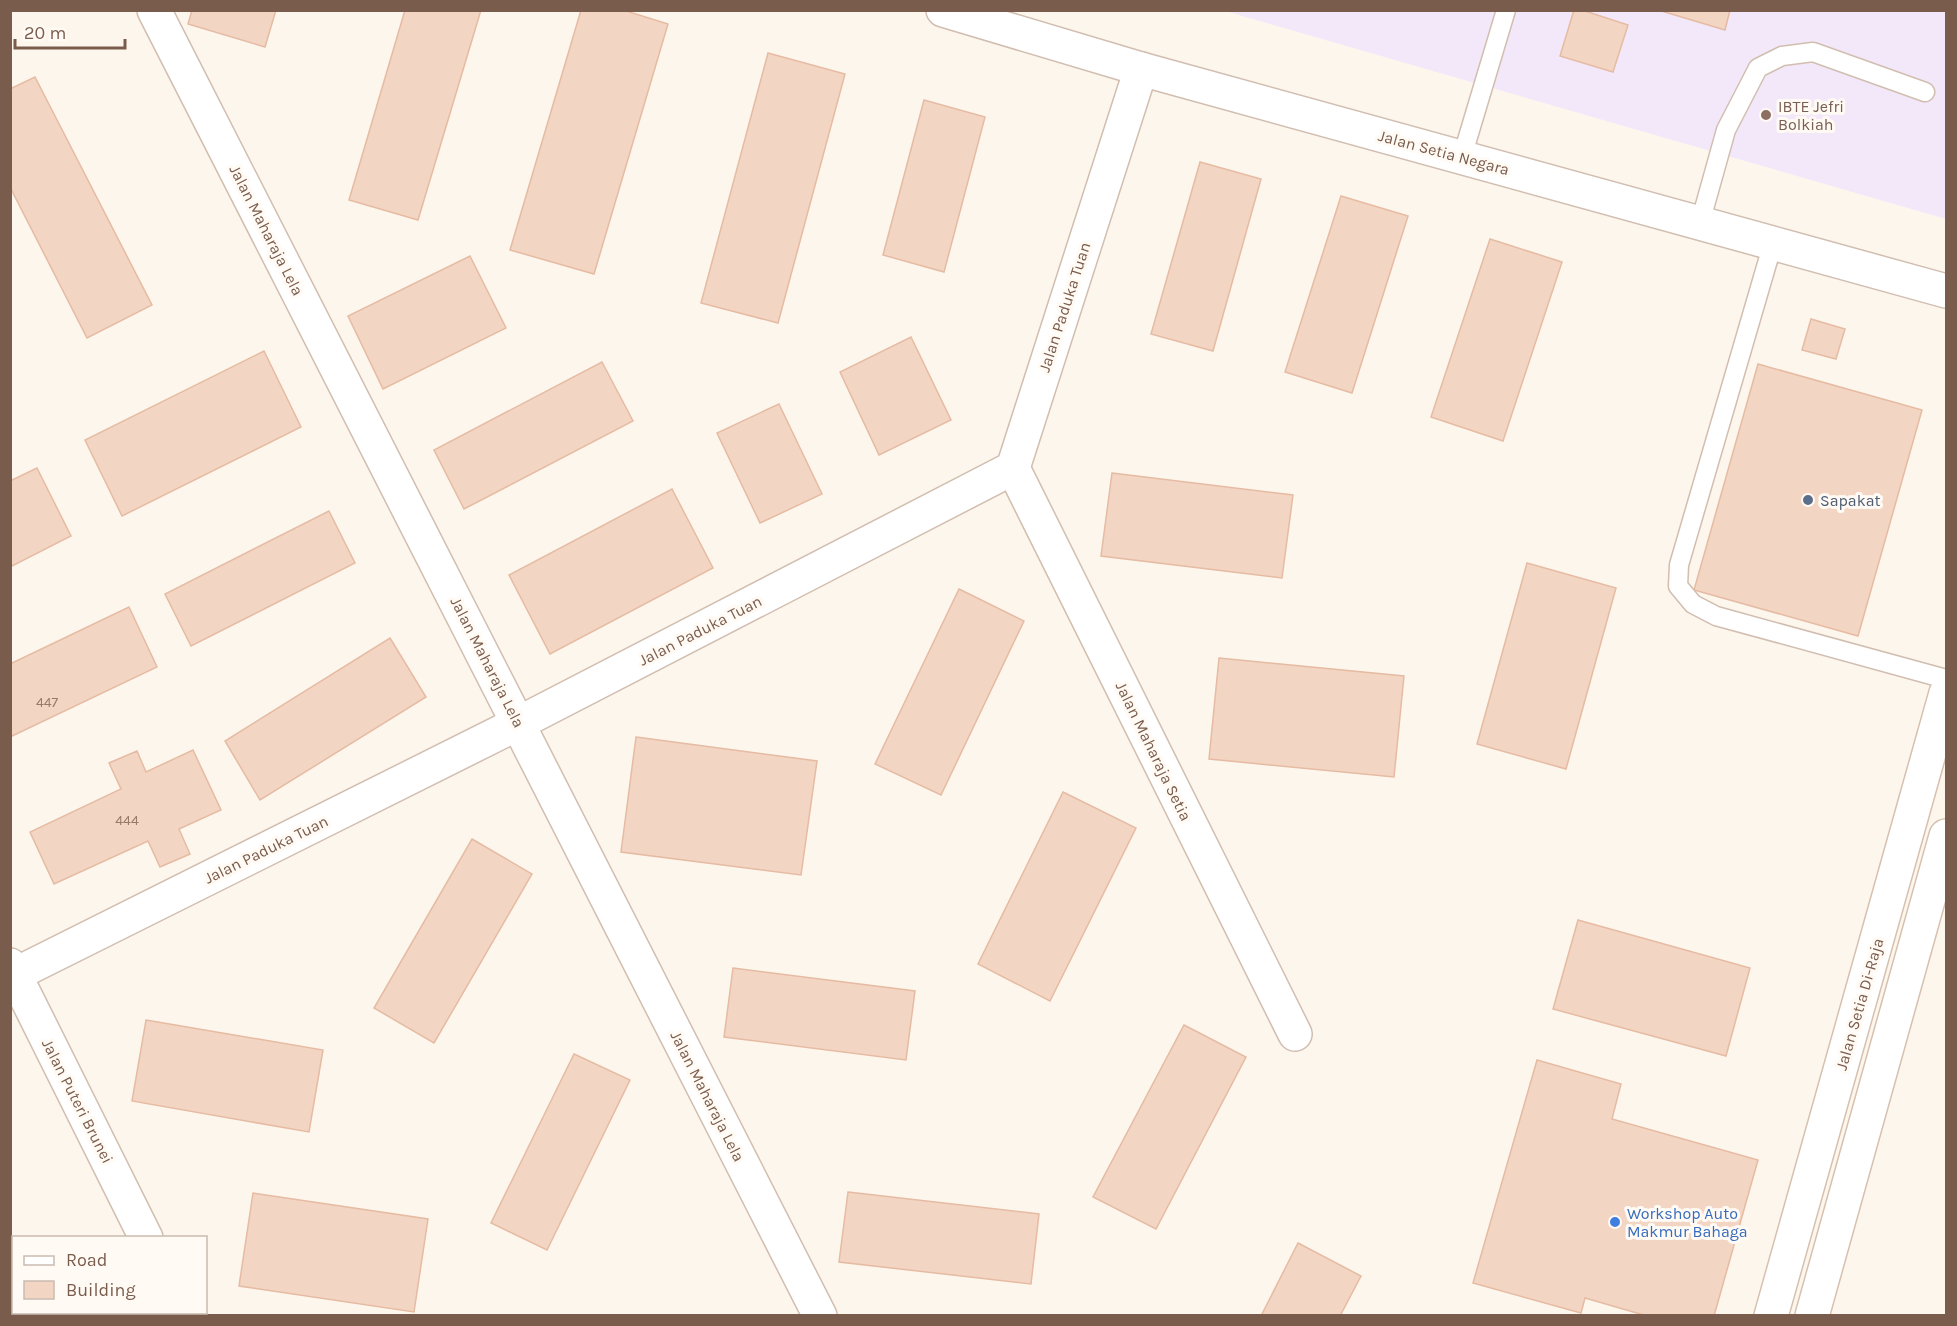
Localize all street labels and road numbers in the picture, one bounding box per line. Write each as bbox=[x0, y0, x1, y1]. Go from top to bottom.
street label: Jalan Setia Negara bbox=[1376, 126, 1511, 179]
street label: Jalan Maharaja Lela bbox=[225, 162, 308, 299]
street label: Jalan Paduka Tuan bbox=[1034, 240, 1094, 375]
street label: Jalan Paduka Tuan bbox=[636, 591, 765, 670]
street label: Jalan Maharaja Lela bbox=[446, 594, 529, 731]
street label: Jalan Maharaja Setia bbox=[1112, 679, 1196, 824]
street label: Jalan Paduka Tuan bbox=[201, 811, 331, 888]
street label: Jalan Setia Di-Raja bbox=[1832, 936, 1887, 1072]
street label: Jalan Maharaja Lela bbox=[666, 1028, 749, 1165]
street label: Jalan Puteri Brunei bbox=[38, 1036, 117, 1167]

